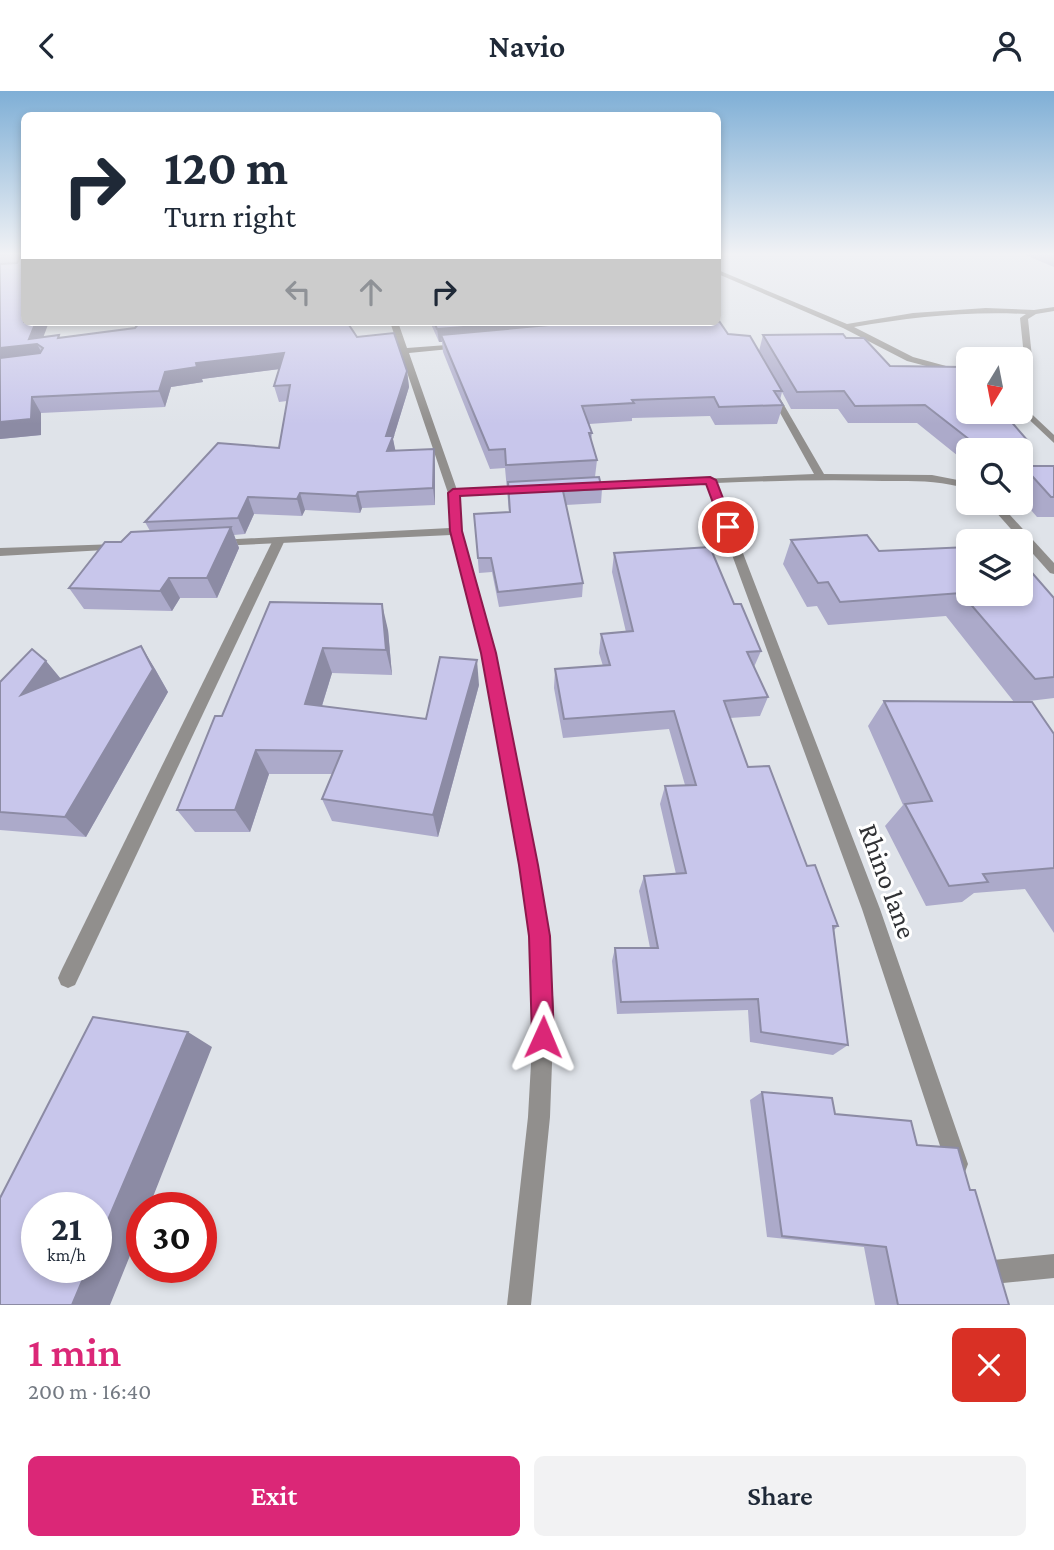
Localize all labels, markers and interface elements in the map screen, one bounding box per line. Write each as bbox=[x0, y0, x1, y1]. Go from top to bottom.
icon: back bbox=[28, 27, 66, 65]
icon: person bbox=[988, 27, 1026, 65]
text: Navio bbox=[489, 28, 565, 64]
icon: right bbox=[49, 140, 140, 231]
text: 120 m bbox=[164, 140, 288, 195]
text: Turn right bbox=[164, 198, 296, 234]
icon: left bbox=[279, 273, 317, 311]
icon: ahead bbox=[352, 273, 390, 311]
icon: right bbox=[425, 273, 463, 311]
north arrow bbox=[956, 347, 1032, 423]
map controls bbox=[956, 347, 1033, 606]
button: search bbox=[956, 438, 1033, 515]
pin bbox=[698, 497, 758, 557]
icon: arrive bbox=[709, 508, 747, 546]
button: layers bbox=[956, 529, 1033, 606]
street label: Rhino lane bbox=[853, 819, 923, 943]
position arrow bbox=[506, 1000, 580, 1074]
speed limit sign: 30 bbox=[126, 1192, 217, 1283]
text: 21 bbox=[51, 1209, 82, 1248]
text: km/h bbox=[47, 1245, 86, 1265]
text: 1 min bbox=[28, 1328, 121, 1375]
button: close bbox=[952, 1328, 1026, 1402]
text: 200 m · 16:40 bbox=[28, 1378, 151, 1404]
button: Exit bbox=[28, 1456, 520, 1536]
button: Share bbox=[534, 1456, 1026, 1536]

